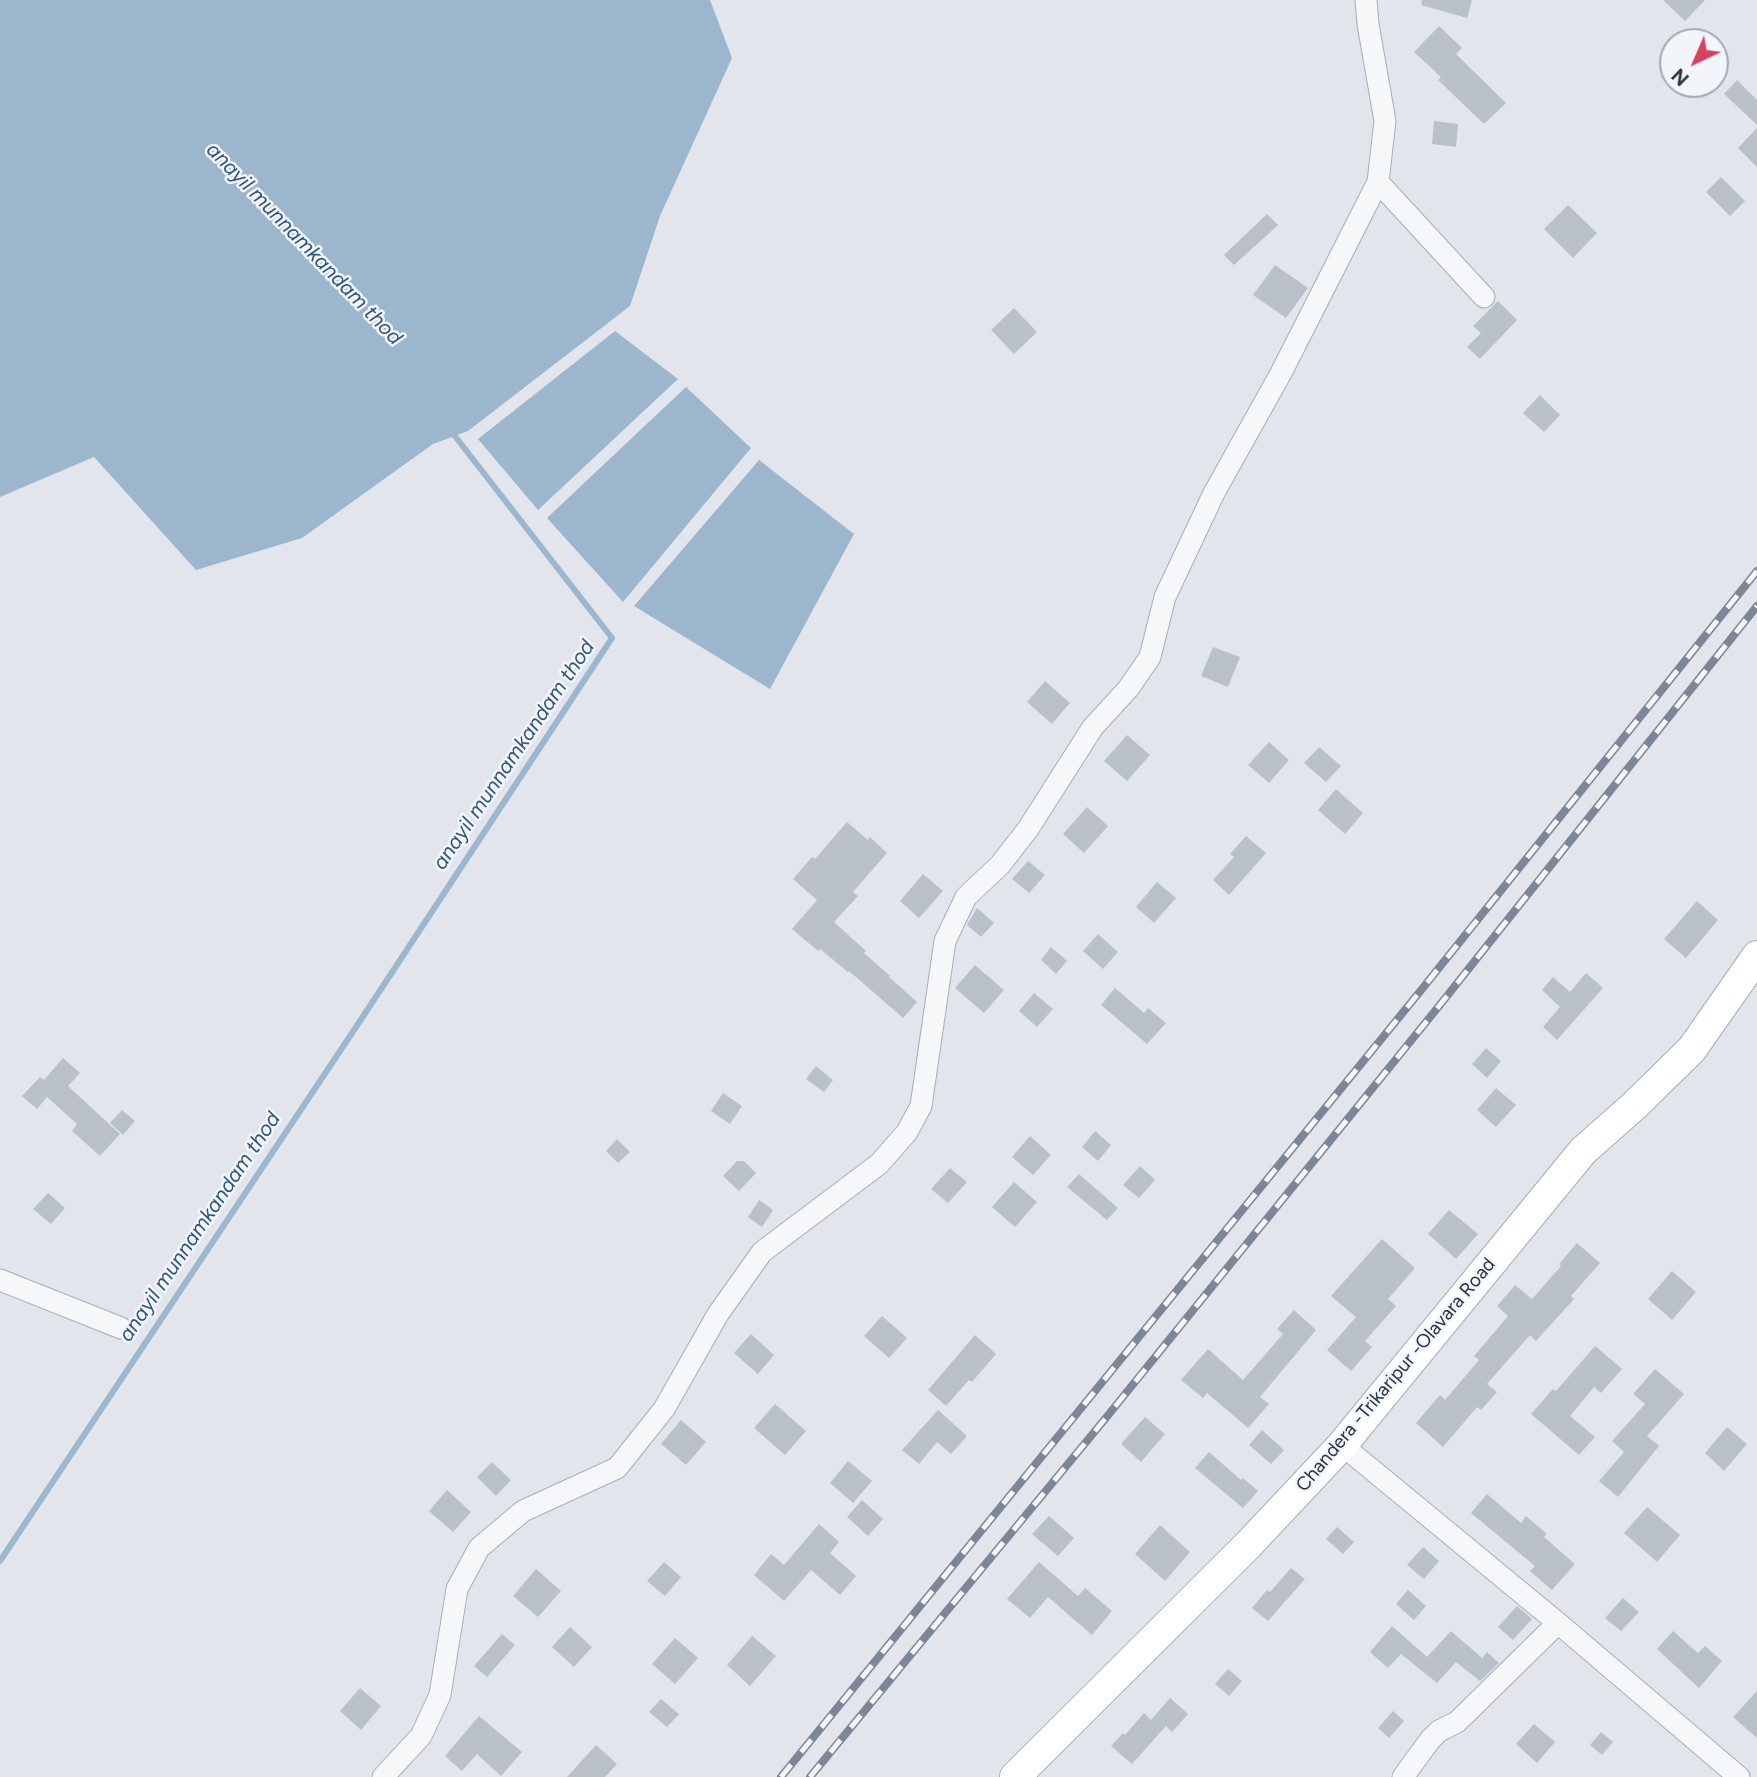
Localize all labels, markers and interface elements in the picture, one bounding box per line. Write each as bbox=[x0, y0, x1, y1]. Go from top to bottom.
north arrow bbox=[1659, 28, 1729, 98]
text: N bbox=[1667, 64, 1694, 90]
water label: anayil munnamkandam thod bbox=[201, 138, 407, 350]
water label: anayil munnamkandam thod bbox=[428, 635, 600, 875]
water label: anayil munnamkandam thod bbox=[114, 1107, 286, 1347]
street label: Chandera -Trikaripur -Olavara Road bbox=[1291, 1254, 1501, 1496]

